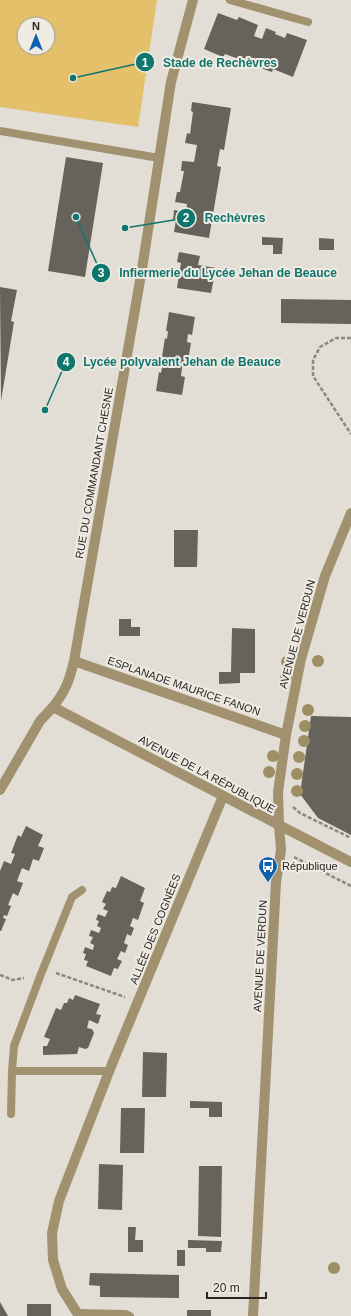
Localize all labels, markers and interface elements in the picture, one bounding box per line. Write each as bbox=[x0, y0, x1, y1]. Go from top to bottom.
north arrow bbox=[16, 16, 56, 56]
text: N bbox=[32, 20, 40, 32]
callout: Stade de Rechèvres bbox=[135, 50, 285, 74]
text: 1 bbox=[142, 56, 149, 70]
text: Stade de Rechèvres bbox=[163, 56, 277, 70]
callout: Rechèvres bbox=[176, 206, 273, 230]
text: 2 bbox=[183, 211, 190, 225]
text: Rechèvres bbox=[205, 211, 266, 225]
callout: Infiermerie du Lycée Jehan de Beauce bbox=[91, 261, 345, 285]
text: 3 bbox=[98, 266, 105, 280]
text: Infiermerie du Lycée Jehan de Beauce bbox=[119, 266, 337, 280]
callout: Lycée polyvalent Jehan de Beauce bbox=[56, 350, 289, 374]
text: 4 bbox=[63, 355, 70, 369]
text: Lycée polyvalent Jehan de Beauce bbox=[83, 355, 281, 369]
street label: RUE DU COMMANDANT CHESNE bbox=[73, 386, 115, 560]
street label: AVENUE DE VERDUN bbox=[277, 578, 317, 690]
street label: ESPLANADE MAURICE FANON bbox=[106, 654, 262, 718]
street label: AVENUE DE LA RÉPUBLIQUE bbox=[137, 733, 277, 815]
bus stop icon: République bbox=[257, 855, 279, 883]
place label: République bbox=[282, 860, 338, 872]
street label: ALLÉE DES COGNÉES bbox=[127, 872, 183, 986]
street label: AVENUE DE VERDUN bbox=[251, 900, 269, 1012]
scale bar bbox=[207, 1274, 266, 1300]
text: 20 m bbox=[213, 1281, 240, 1295]

